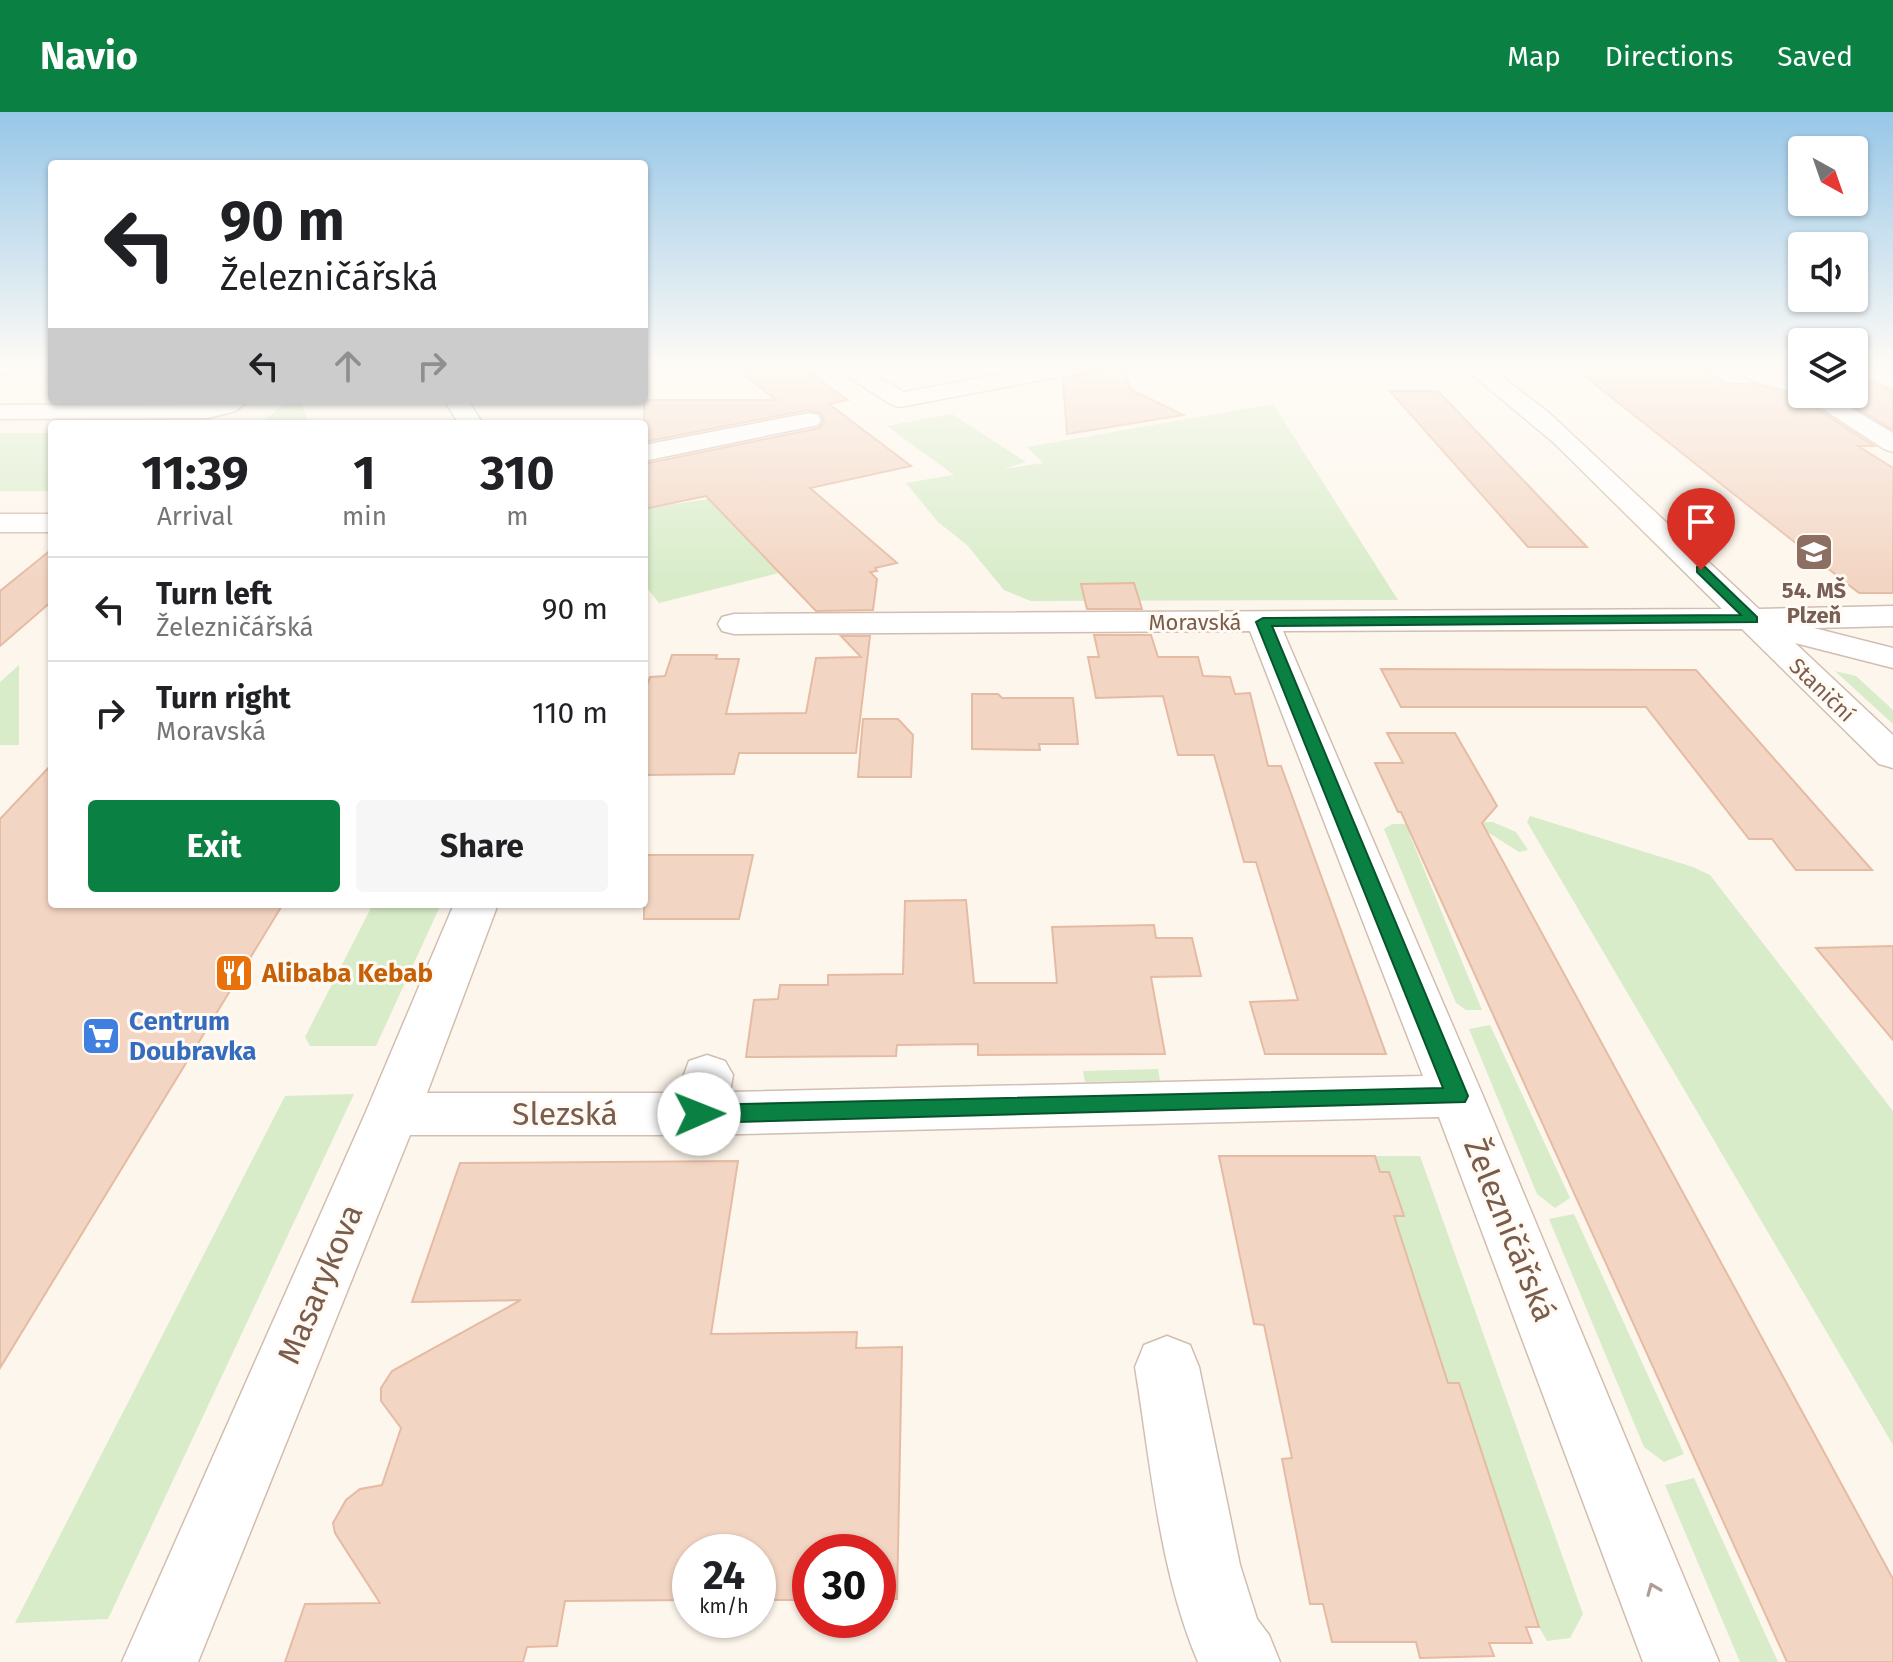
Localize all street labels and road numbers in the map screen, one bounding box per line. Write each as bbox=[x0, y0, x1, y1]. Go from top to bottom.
street label: Moravská bbox=[1148, 609, 1242, 636]
street label: Staniční bbox=[1784, 652, 1860, 728]
street label: Slezská bbox=[512, 1095, 618, 1133]
street label: Železničářská bbox=[1456, 1133, 1564, 1327]
street label: Masarykova bbox=[269, 1199, 371, 1369]

